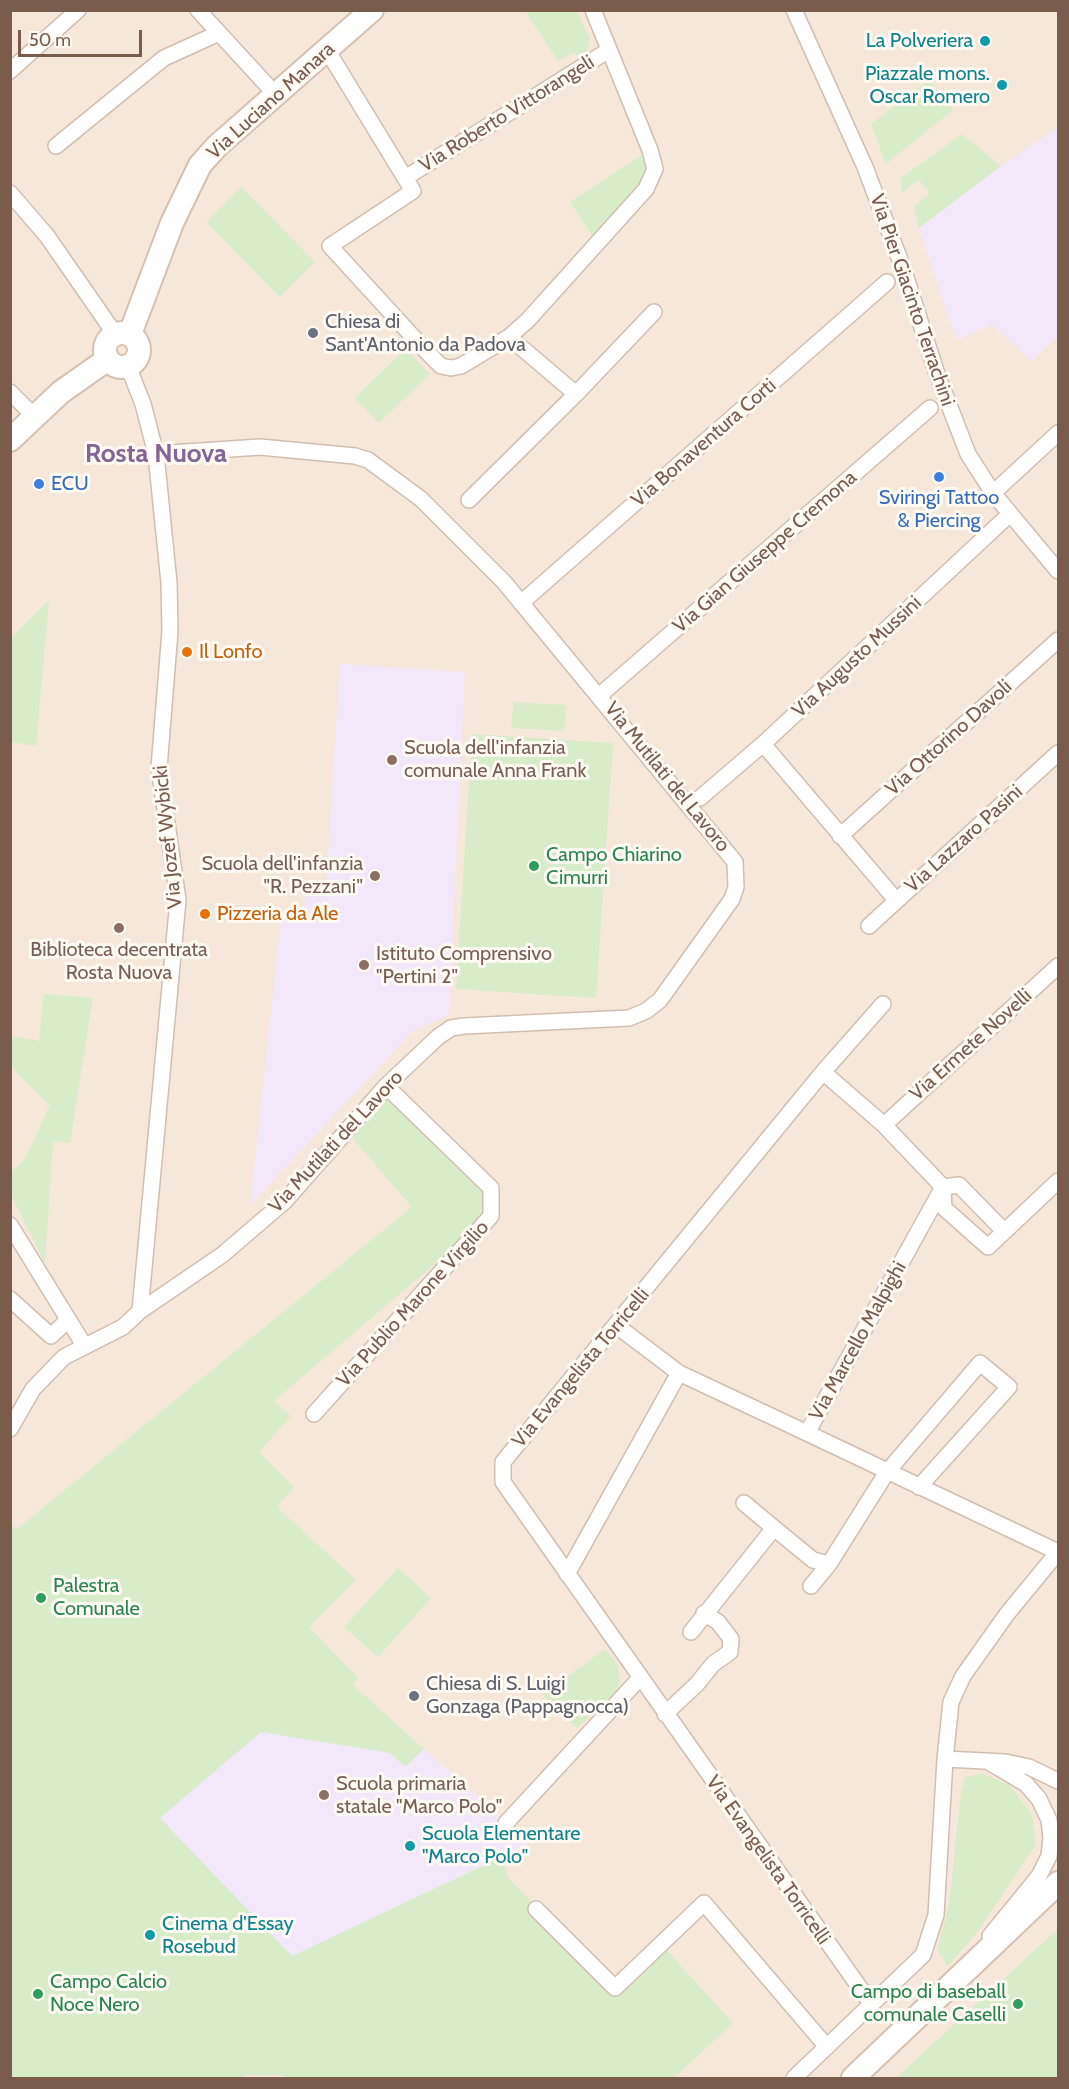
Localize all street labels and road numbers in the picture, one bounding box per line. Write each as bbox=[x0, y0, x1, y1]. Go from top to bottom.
street label: Via Luciano Manara bbox=[202, 37, 340, 165]
street label: Via Roberto Vittorangeli bbox=[415, 50, 599, 178]
street label: Via Pier Giacinto Terrachini bbox=[864, 191, 960, 409]
street label: Via Bonaventura Corti bbox=[627, 374, 781, 512]
street label: Via Gian Giuseppe Cremona bbox=[668, 466, 862, 638]
street label: Via Augusto Mussini bbox=[788, 591, 926, 723]
street label: Via Ottorino Davoli bbox=[881, 675, 1017, 801]
street label: Via Mutilati del Lavoro bbox=[599, 697, 735, 857]
street label: Via Jozef Wybicki bbox=[149, 764, 187, 910]
street label: Via Lazzaro Pasini bbox=[900, 780, 1028, 898]
street label: Via Ermete Novelli bbox=[905, 984, 1037, 1106]
street label: Via Mutilati del Lavoro bbox=[264, 1066, 408, 1218]
street label: Via Publio Marone Virgilio bbox=[332, 1216, 494, 1392]
street label: Via Marcello Malpighi bbox=[804, 1257, 912, 1425]
street label: Via Evangelista Torricelli bbox=[507, 1283, 655, 1453]
street label: Via Evangelista Torricelli bbox=[701, 1771, 835, 1949]

